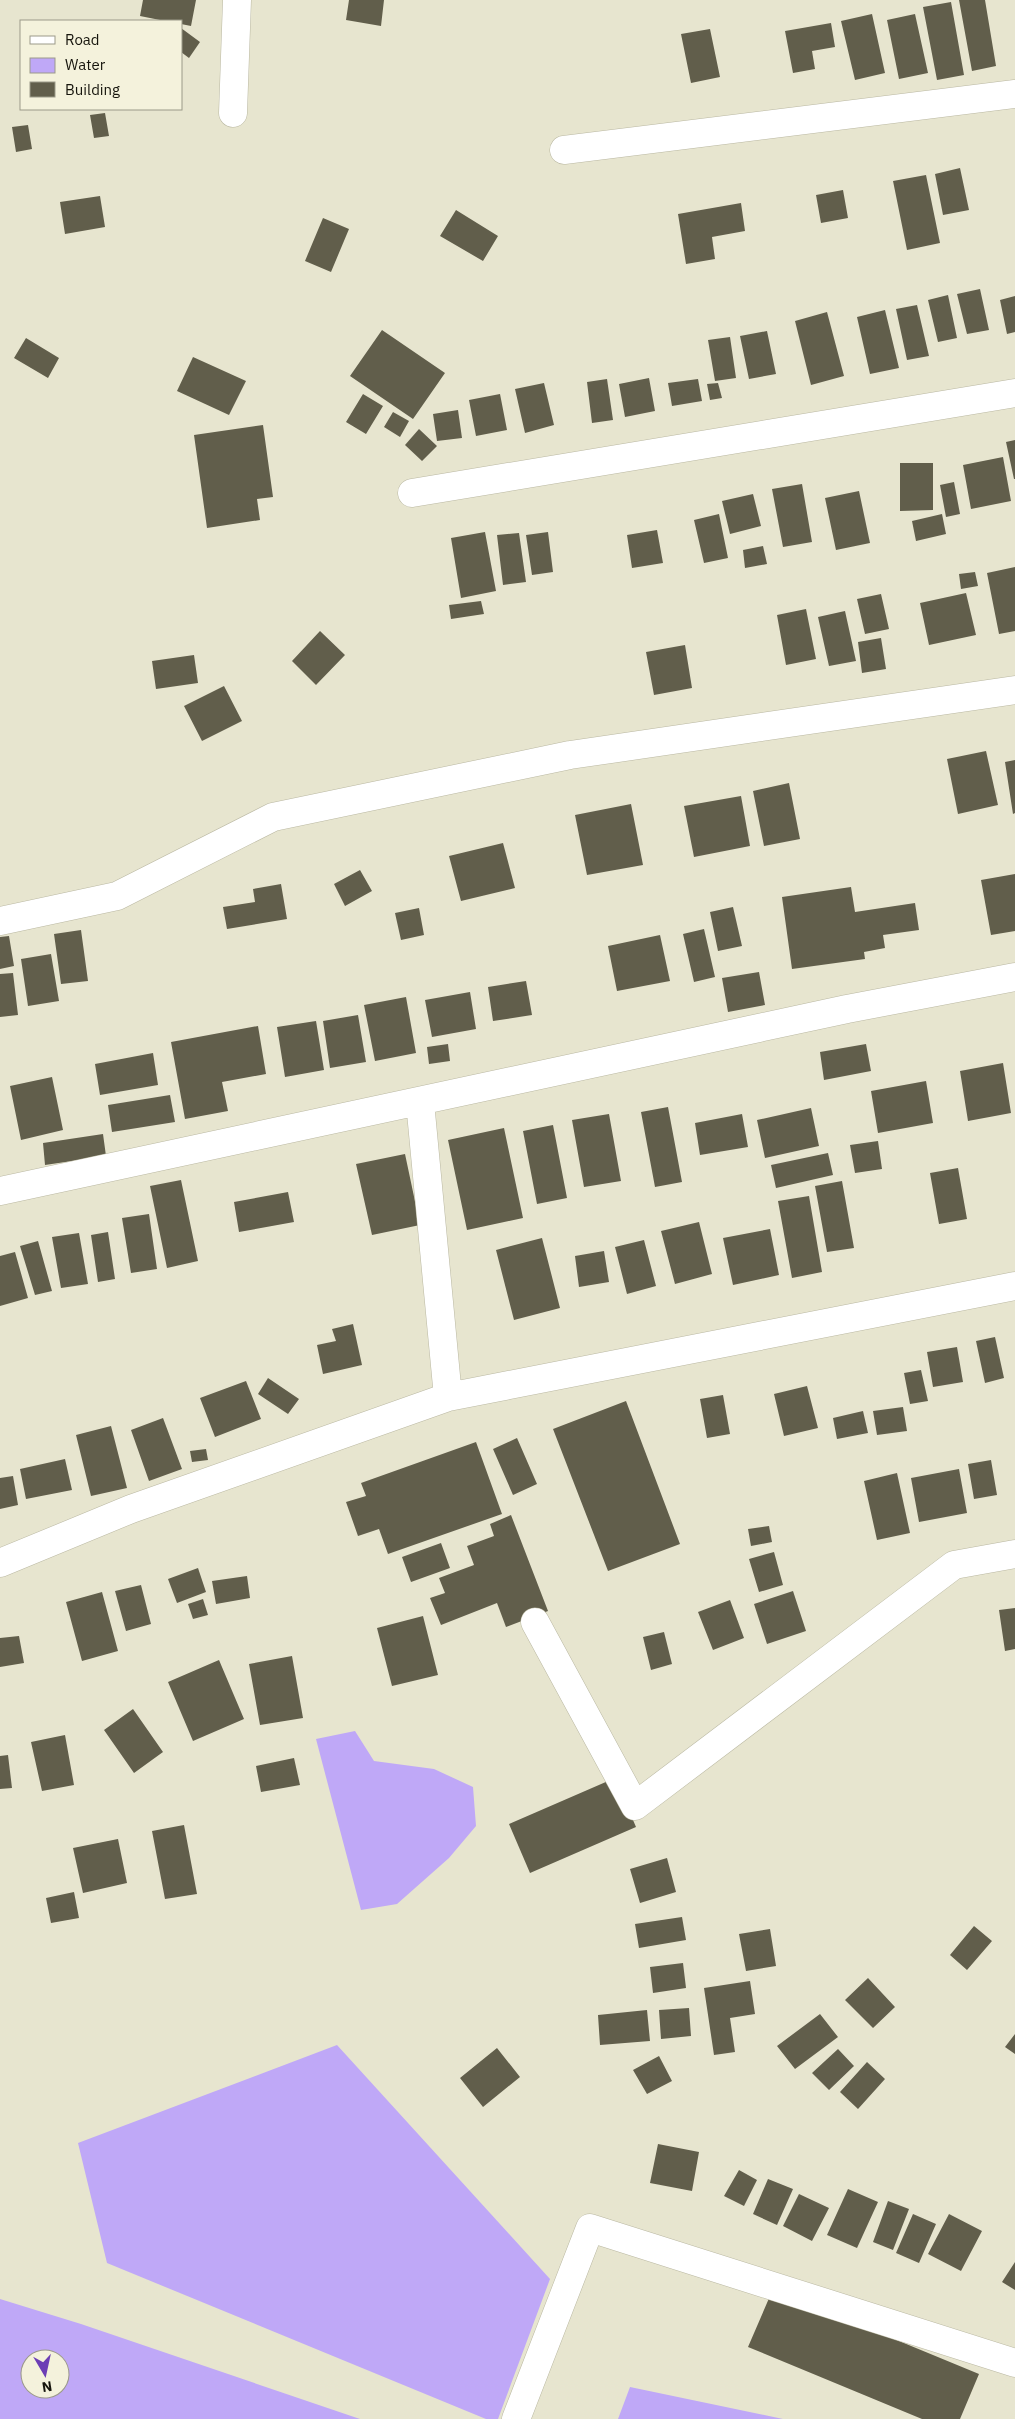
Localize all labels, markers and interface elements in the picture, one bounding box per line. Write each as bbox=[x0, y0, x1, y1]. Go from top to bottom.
legend bbox=[20, 20, 182, 110]
text: Road bbox=[65, 30, 100, 49]
text: Water bbox=[65, 55, 106, 74]
text: Building bbox=[65, 80, 120, 99]
north arrow bbox=[20, 2349, 70, 2399]
text: N bbox=[41, 2377, 53, 2397]

